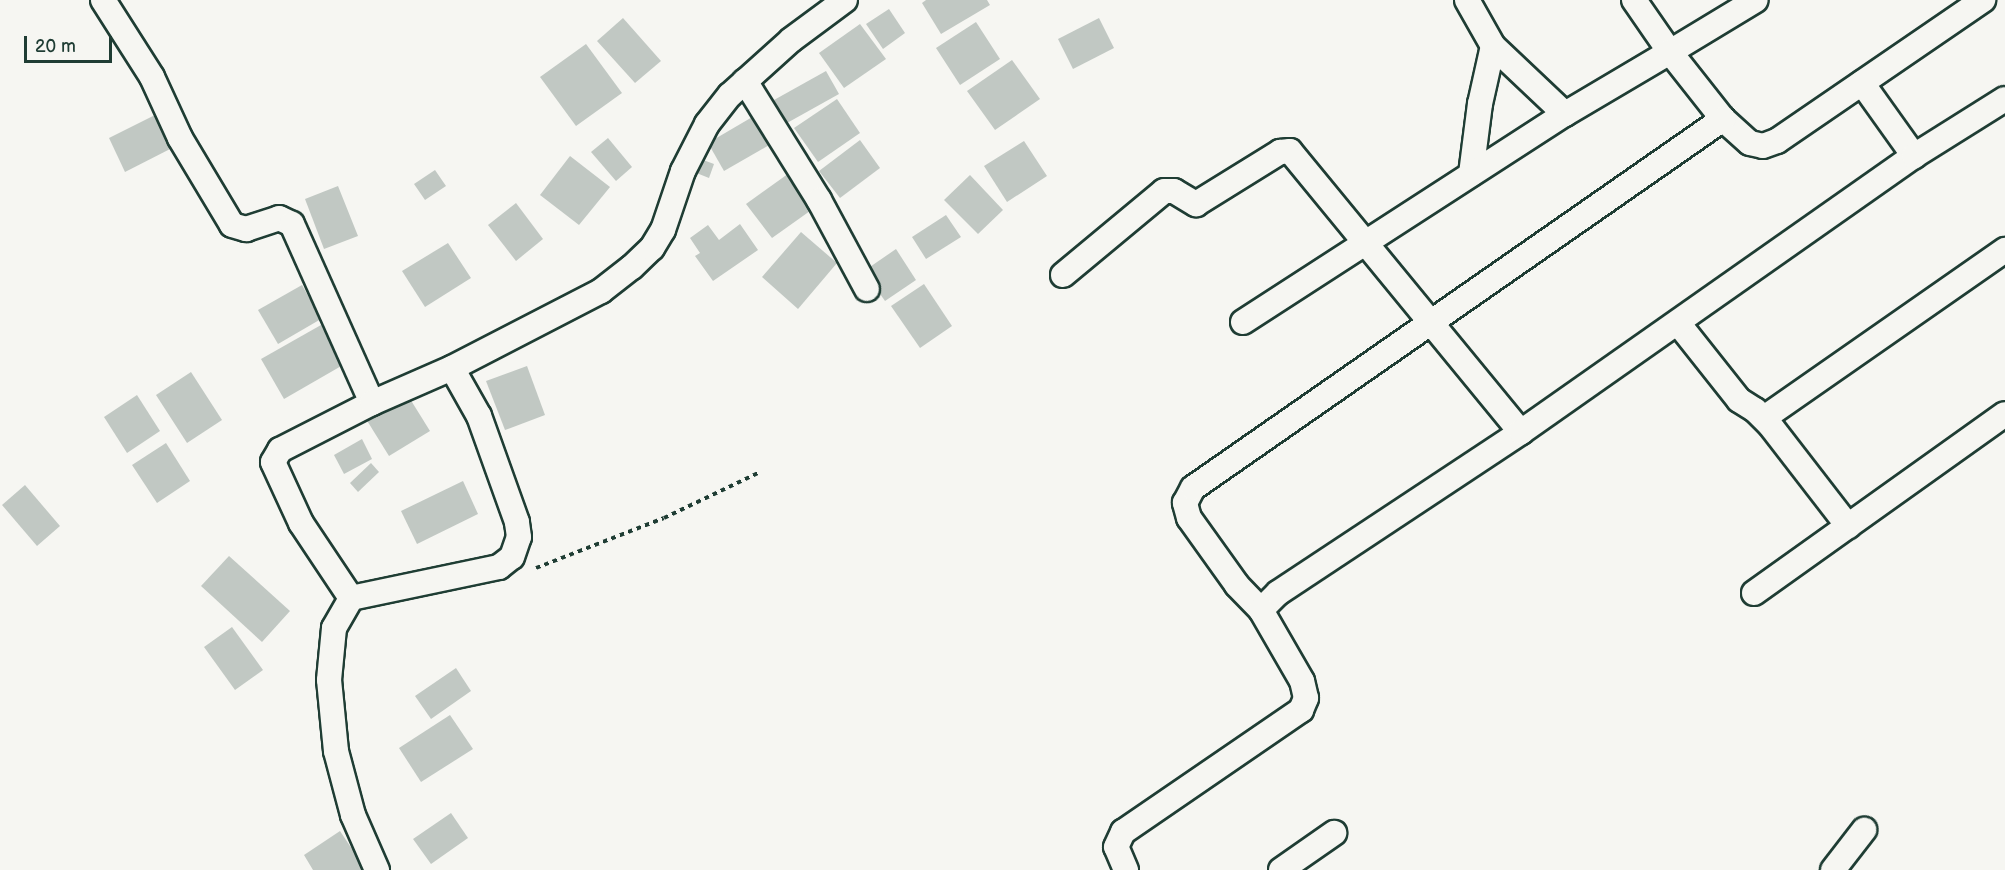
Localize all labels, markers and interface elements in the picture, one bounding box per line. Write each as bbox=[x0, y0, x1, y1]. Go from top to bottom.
scale bar bbox=[27, 24, 116, 62]
text: 20 m bbox=[35, 36, 76, 57]

